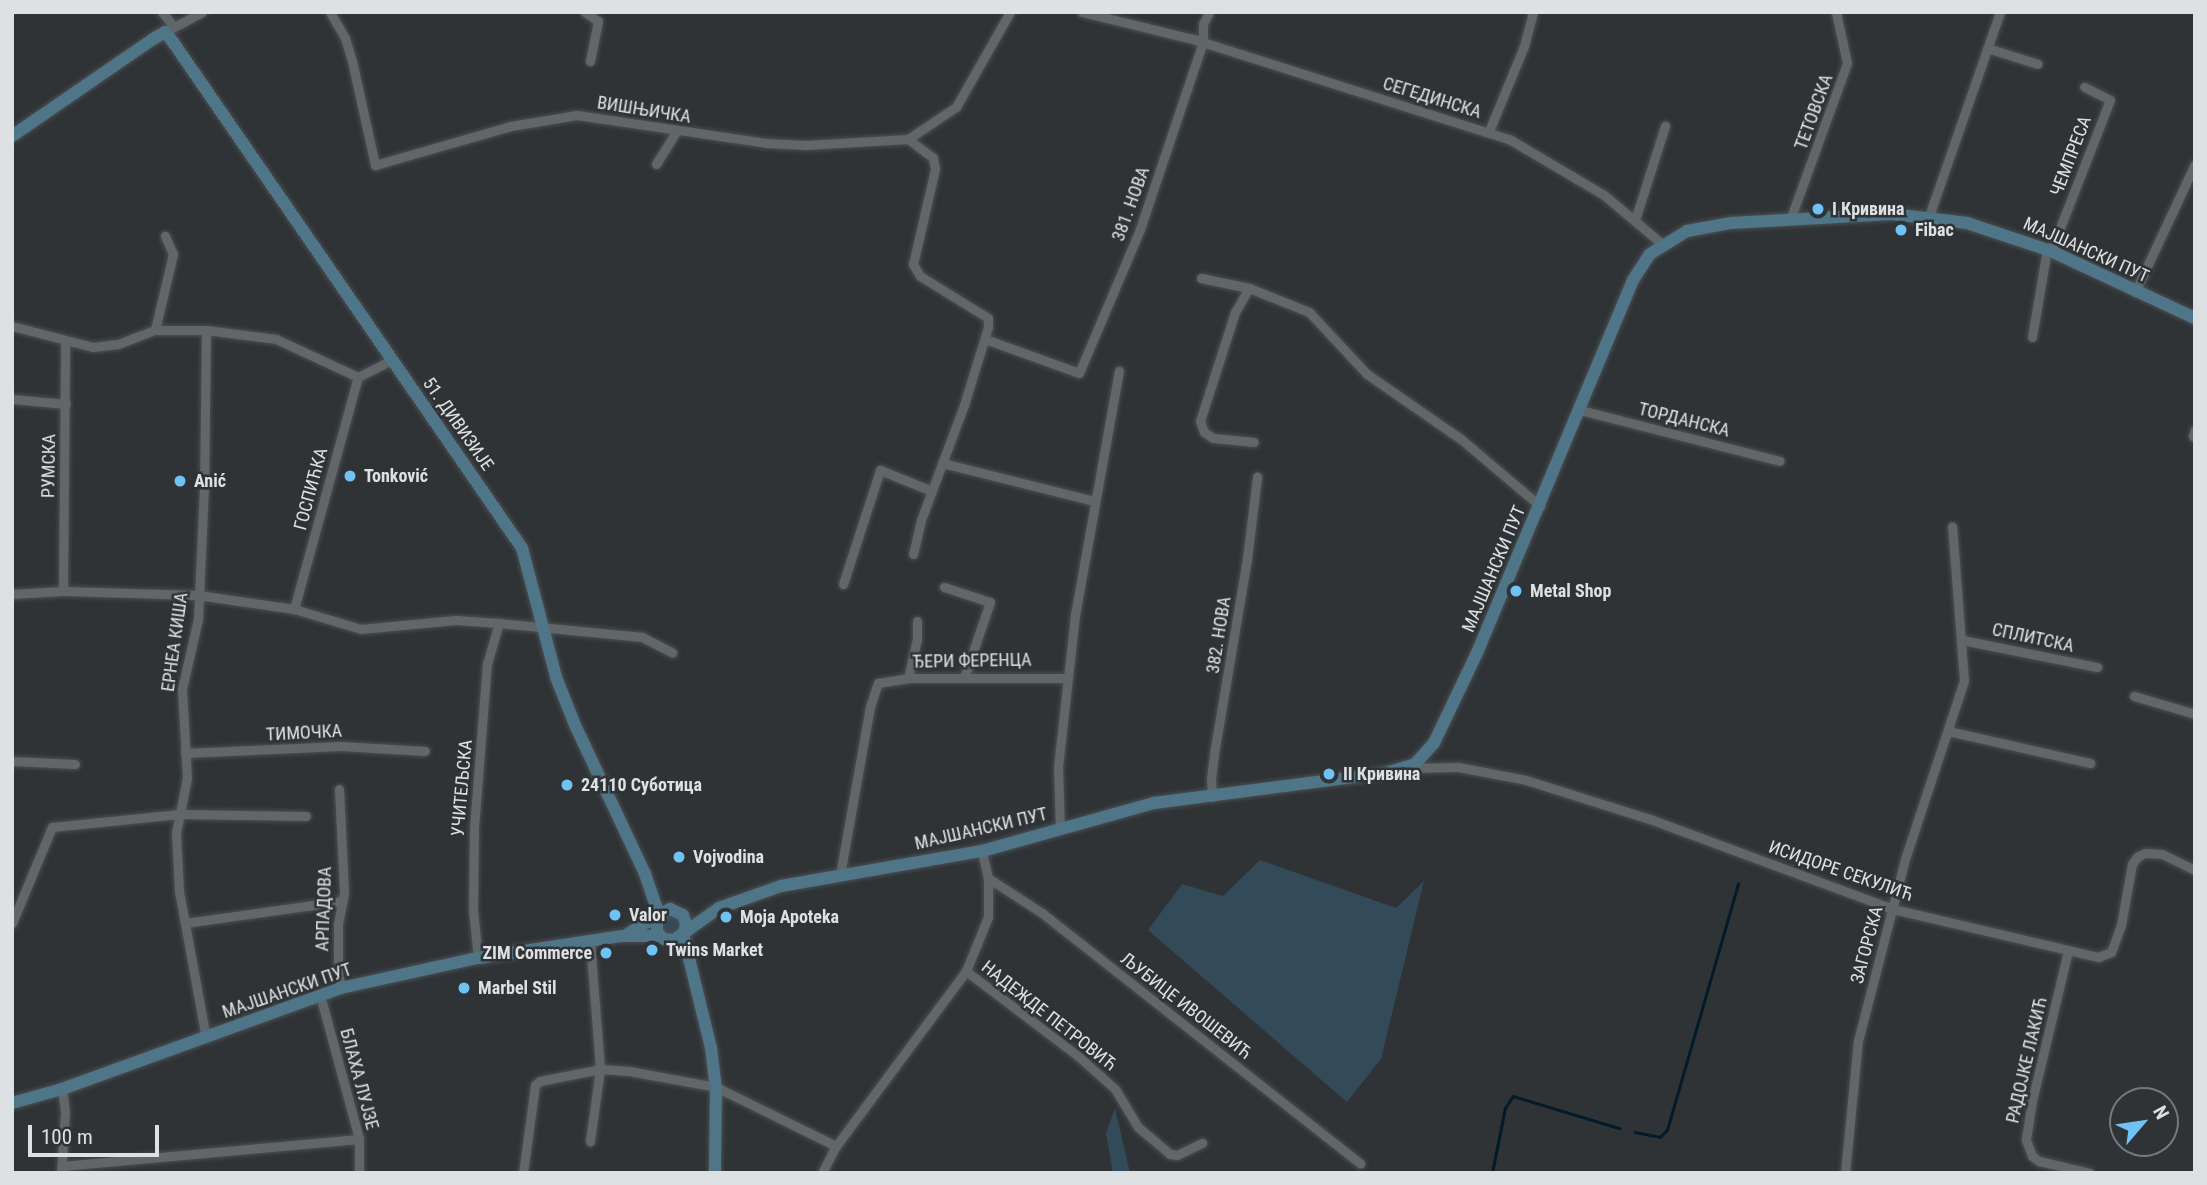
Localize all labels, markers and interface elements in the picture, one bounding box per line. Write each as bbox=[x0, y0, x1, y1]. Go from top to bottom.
street label: ТЕТОВСКА bbox=[1790, 71, 1838, 153]
street label: СЕГЕДИНСКА bbox=[1380, 73, 1484, 123]
street label: ВИШЊИЧКА bbox=[596, 92, 692, 128]
street label: ЧЕМПРЕСА bbox=[2046, 113, 2096, 199]
street label: 381. НОВА bbox=[1108, 164, 1154, 244]
place label: I Кривина bbox=[1832, 198, 1904, 220]
marker: I Кривина bbox=[1810, 201, 1826, 217]
street label: МАЈШАНСКИ ПУТ bbox=[2020, 213, 2152, 287]
place label: Fibac bbox=[1915, 219, 1954, 241]
marker: Fibac bbox=[1893, 222, 1909, 238]
street label: 51. ДИВИЗИЈЕ bbox=[418, 373, 498, 475]
street label: ТОРДАНСКА bbox=[1636, 398, 1732, 442]
street label: РУМСКА bbox=[38, 434, 60, 498]
street label: ГОСПИЋКА bbox=[290, 445, 332, 533]
place label: Tonković bbox=[364, 465, 428, 487]
marker: Tonković bbox=[342, 468, 358, 484]
place label: Anić bbox=[194, 470, 226, 492]
marker: Anić bbox=[172, 473, 188, 489]
street label: МАЈШАНСКИ ПУТ bbox=[1458, 502, 1530, 636]
place label: Metal Shop bbox=[1530, 580, 1611, 602]
marker: Metal Shop bbox=[1508, 583, 1524, 599]
street label: ЕРНЕА КИША bbox=[157, 591, 193, 693]
street label: 382. НОВА bbox=[1202, 595, 1236, 675]
street label: СПЛИТСКА bbox=[1990, 619, 2076, 657]
street label: ЂЕРИ ФЕРЕНЦА bbox=[912, 649, 1032, 673]
street label: ТИМОЧКА bbox=[265, 720, 343, 746]
street label: УЧИТЕЉСКА bbox=[447, 739, 477, 837]
place label: II Кривина bbox=[1343, 763, 1420, 785]
marker: II Кривина bbox=[1321, 766, 1337, 782]
place label: 24110 Суботица bbox=[581, 774, 702, 796]
marker: 24110 Суботица bbox=[559, 777, 575, 793]
street label: МАЈШАНСКИ ПУТ bbox=[913, 803, 1049, 855]
street label: ИСИДОРЕ СЕКУЛИЋ bbox=[1766, 836, 1916, 906]
place label: Vojvodina bbox=[693, 846, 764, 868]
marker: Vojvodina bbox=[671, 849, 687, 865]
street label: АРПАДОВА bbox=[312, 866, 336, 952]
place label: Valor bbox=[629, 904, 667, 926]
street label: ЗАГОРСКА bbox=[1846, 904, 1888, 986]
place label: Moja Apoteka bbox=[740, 906, 839, 928]
marker: Valor bbox=[607, 907, 623, 923]
marker: Moja Apoteka bbox=[718, 909, 734, 925]
place label: Twins Market bbox=[666, 939, 763, 961]
place label: ZIM Commerce bbox=[483, 942, 592, 964]
marker: Twins Market bbox=[644, 942, 660, 958]
marker: ZIM Commerce bbox=[598, 945, 614, 961]
street label: ЉУБИЦЕ ИВОШЕВИЋ bbox=[1116, 948, 1256, 1064]
street label: НАДЕЖДЕ ПЕТРОВИЋ bbox=[977, 956, 1121, 1076]
street label: МАЈШАНСКИ ПУТ bbox=[219, 959, 355, 1023]
place label: Marbel Stil bbox=[478, 977, 557, 999]
marker: Marbel Stil bbox=[456, 980, 472, 996]
street label: РАДОЈКЕ ЛАКИЋ bbox=[2002, 995, 2052, 1125]
street label: БЛАХА ЛУЈЗЕ bbox=[335, 1026, 383, 1132]
north arrow bbox=[2109, 1087, 2179, 1157]
text: N bbox=[2148, 1102, 2174, 1123]
scale bar bbox=[32, 1112, 163, 1156]
text: 100 m bbox=[41, 1125, 93, 1149]

